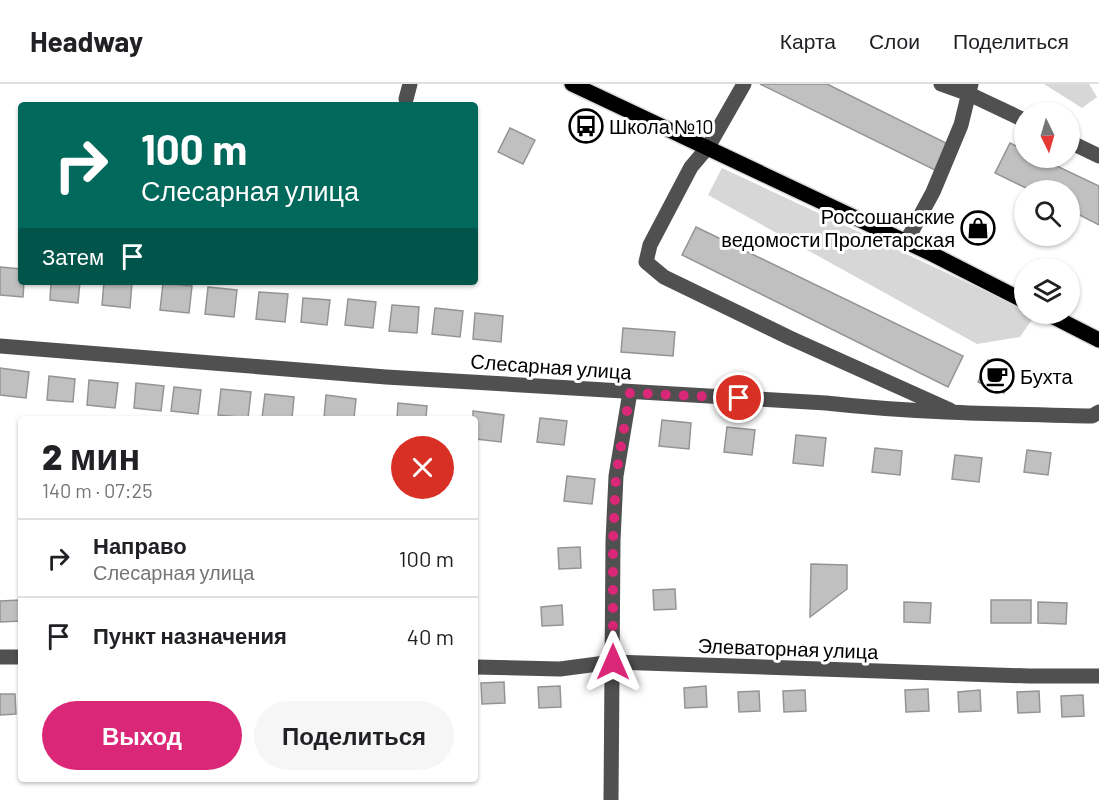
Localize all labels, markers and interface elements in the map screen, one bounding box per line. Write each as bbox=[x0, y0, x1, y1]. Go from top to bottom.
text: Headway bbox=[30, 24, 143, 58]
text: Карта bbox=[780, 28, 836, 53]
text: Слои bbox=[869, 28, 920, 53]
text: Поделиться bbox=[953, 28, 1069, 53]
north arrow bbox=[1014, 102, 1080, 168]
map controls bbox=[1014, 102, 1080, 324]
bus stop icon: Школа №10 bbox=[568, 108, 604, 144]
place label: Школа №10 bbox=[609, 114, 714, 138]
text: 100 m bbox=[141, 123, 247, 173]
icon: right bbox=[42, 126, 120, 204]
text: Слесарная улица bbox=[141, 174, 359, 206]
button: search bbox=[1014, 180, 1080, 246]
place label: Россошанские ведомости Пролетарская bbox=[721, 204, 955, 251]
shop icon: Россошанские ведомости Пролетарская bbox=[960, 210, 996, 246]
icon: arrive bbox=[116, 240, 149, 273]
text: Затем bbox=[42, 243, 104, 269]
button: layers bbox=[1014, 258, 1080, 324]
street label: Слесарная улица bbox=[470, 348, 633, 384]
cafe icon: Бухта bbox=[979, 358, 1015, 394]
place label: Бухта bbox=[1020, 364, 1073, 388]
pin bbox=[713, 372, 764, 423]
icon: arrive bbox=[722, 381, 755, 414]
text: 2 мин bbox=[42, 434, 140, 477]
button: close bbox=[391, 436, 454, 499]
text: 140 m · 07:25 bbox=[42, 478, 153, 502]
text: Направо bbox=[93, 532, 187, 558]
icon: right bbox=[42, 542, 75, 575]
text: 100 m bbox=[399, 545, 454, 571]
text: Слесарная улица bbox=[93, 560, 254, 584]
icon: arrive bbox=[42, 620, 75, 653]
text: Пункт назначения bbox=[93, 622, 287, 648]
text: 40 m bbox=[407, 623, 454, 649]
position arrow bbox=[581, 630, 645, 694]
street label: Элеваторная улица bbox=[697, 633, 880, 663]
button: Выход bbox=[42, 701, 242, 770]
button: Поделиться bbox=[254, 701, 454, 770]

